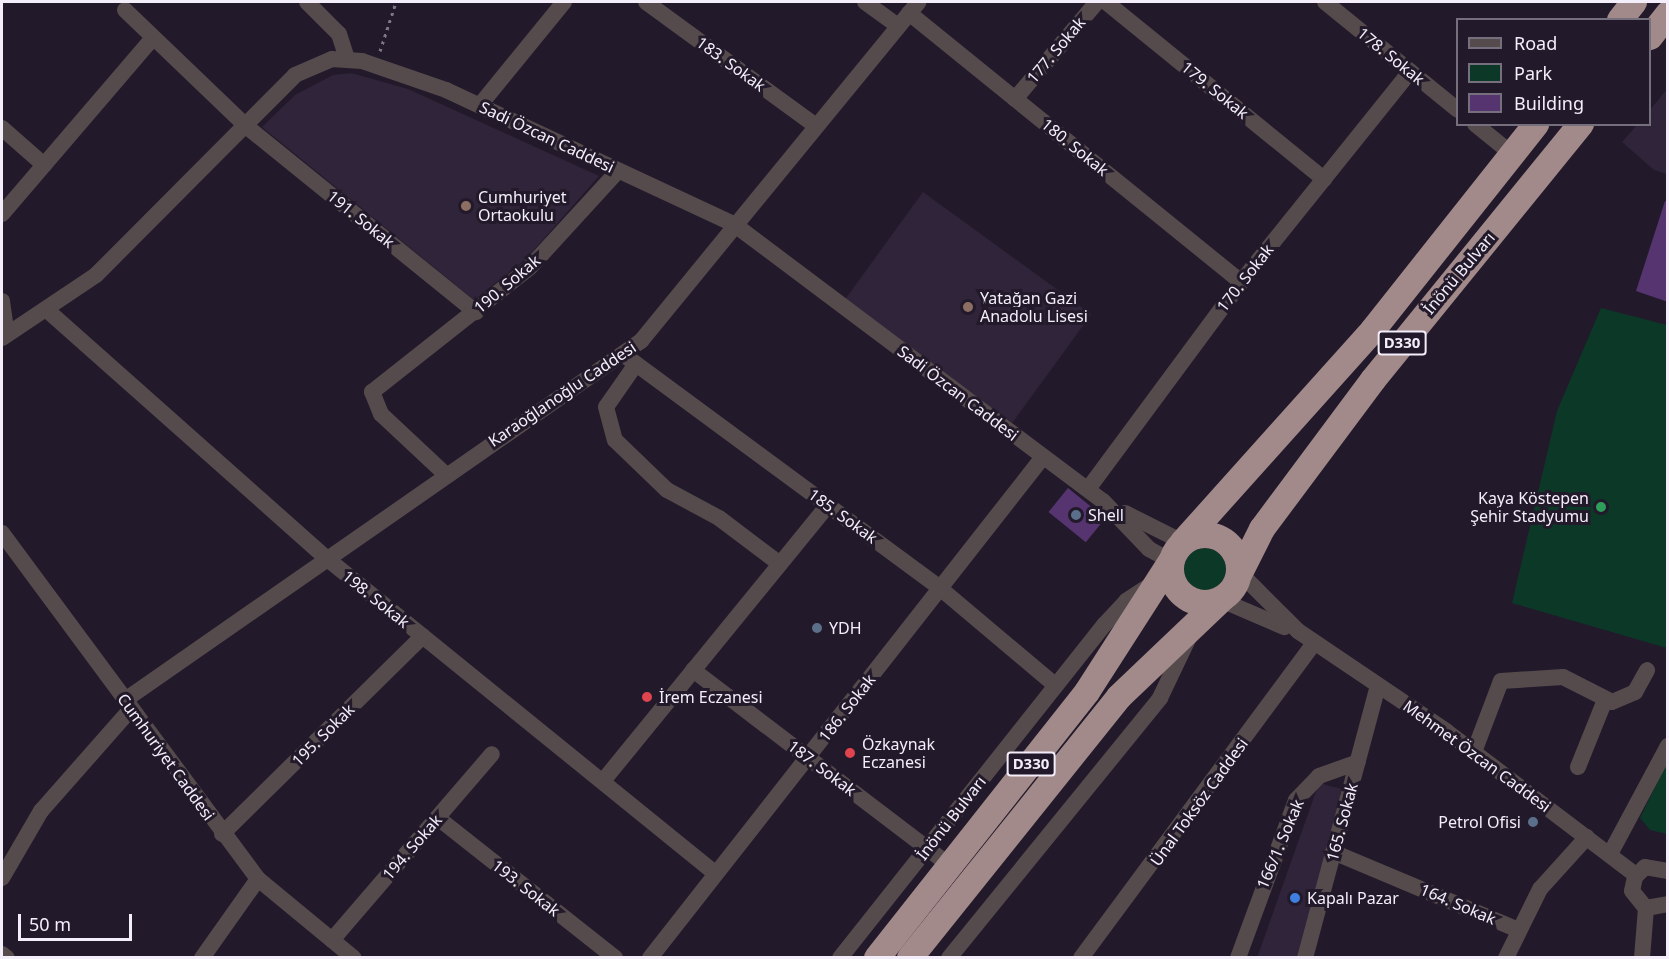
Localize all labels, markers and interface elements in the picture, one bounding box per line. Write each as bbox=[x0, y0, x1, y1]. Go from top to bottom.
street label: 177. Sokak bbox=[1023, 13, 1089, 87]
legend bbox=[1456, 18, 1651, 126]
street label: 178. Sokak bbox=[1354, 23, 1428, 89]
text: Road bbox=[1514, 31, 1557, 55]
street label: 183. Sokak bbox=[693, 33, 769, 95]
street label: 179. Sokak bbox=[1178, 57, 1252, 123]
text: Park bbox=[1514, 61, 1552, 85]
text: Building bbox=[1514, 91, 1584, 115]
street label: Sadi Özcan Caddesi bbox=[477, 97, 617, 177]
street label: 180. Sokak bbox=[1038, 114, 1112, 180]
street label: 191. Sokak bbox=[324, 186, 398, 252]
place label: Cumhuriyet Ortaokulu bbox=[478, 187, 566, 225]
marker: Cumhuriyet Ortaokulu bbox=[459, 199, 473, 213]
street label: İnönü Bulvarı bbox=[1419, 228, 1499, 318]
street label: 170. Sokak bbox=[1213, 240, 1277, 316]
street label: 190. Sokak bbox=[470, 251, 544, 317]
place label: Yatağan Gazi Anadolu Lisesi bbox=[980, 288, 1088, 326]
marker: Yatağan Gazi Anadolu Lisesi bbox=[961, 300, 975, 314]
road number: D330 bbox=[1376, 331, 1428, 355]
street label: Karaoğlanoğlu Caddesi bbox=[485, 337, 639, 451]
street label: Sadi Özcan Caddesi bbox=[894, 341, 1022, 445]
street label: 185. Sokak bbox=[805, 485, 881, 547]
place label: Kaya Köstepen Şehir Stadyumu bbox=[1470, 488, 1589, 526]
marker: Kaya Köstepen Şehir Stadyumu bbox=[1594, 500, 1608, 514]
place label: Shell bbox=[1088, 505, 1124, 525]
marker: Shell bbox=[1069, 508, 1083, 522]
street label: 198. Sokak bbox=[339, 566, 413, 632]
place label: YDH bbox=[829, 618, 862, 638]
marker: YDH bbox=[810, 621, 824, 635]
street label: 186. Sokak bbox=[815, 670, 879, 746]
place label: İrem Eczanesi bbox=[659, 687, 763, 707]
street label: Cumhuriyet Caddesi bbox=[114, 690, 218, 824]
marker: İrem Eczanesi bbox=[640, 690, 654, 704]
street label: Mehmet Özcan Caddesi bbox=[1399, 696, 1555, 816]
street label: 195. Sokak bbox=[288, 700, 358, 770]
place label: Özkaynak Eczanesi bbox=[862, 734, 935, 772]
street label: Ünal Toksöz Caddesi bbox=[1146, 734, 1252, 870]
street label: 187. Sokak bbox=[784, 736, 860, 800]
marker: Özkaynak Eczanesi bbox=[843, 746, 857, 760]
road number: D330 bbox=[1006, 752, 1056, 776]
street label: İnönü Bulvarı bbox=[912, 772, 990, 864]
street label: 165. Sokak bbox=[1322, 781, 1362, 863]
street label: 166/1. Sokak bbox=[1252, 796, 1308, 892]
street label: 194. Sokak bbox=[378, 810, 446, 884]
place label: Petrol Ofisi bbox=[1438, 812, 1521, 832]
marker: Petrol Ofisi bbox=[1526, 815, 1540, 829]
street label: 193. Sokak bbox=[488, 856, 564, 920]
street label: 164. Sokak bbox=[1417, 879, 1499, 929]
place label: Kapalı Pazar bbox=[1307, 888, 1399, 908]
marker: Kapalı Pazar bbox=[1288, 891, 1302, 905]
scale bar bbox=[21, 902, 135, 940]
text: 50 m bbox=[29, 912, 71, 936]

